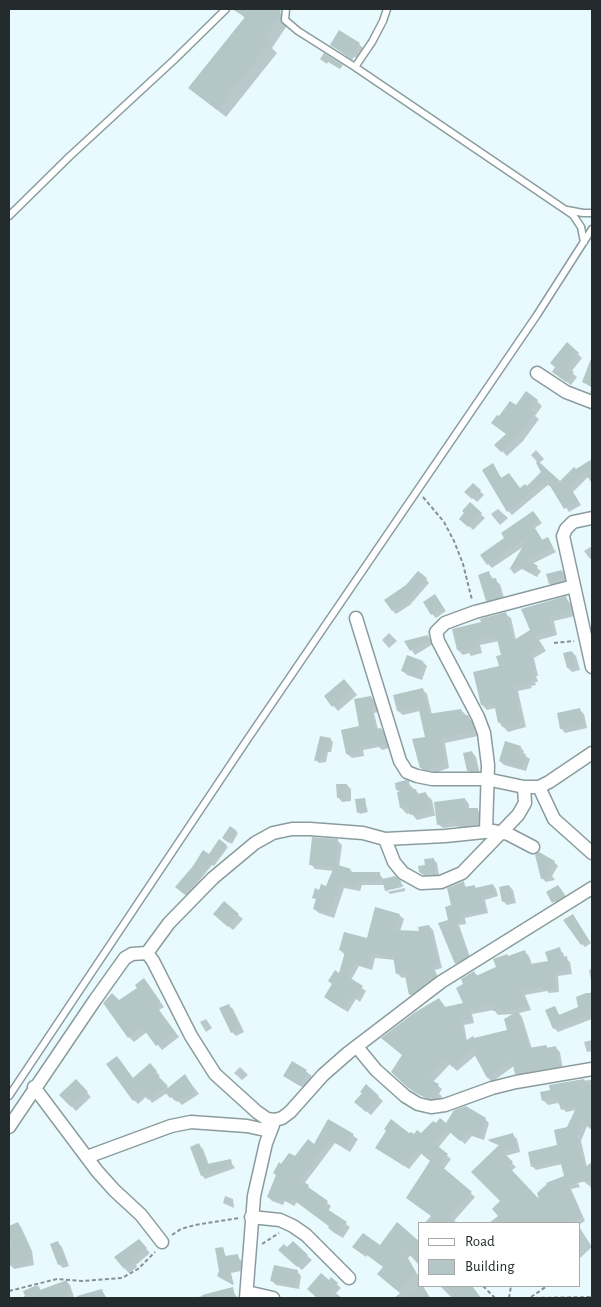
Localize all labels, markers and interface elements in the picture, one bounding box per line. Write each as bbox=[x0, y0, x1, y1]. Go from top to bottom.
legend bbox=[418, 1222, 581, 1287]
text: Road bbox=[465, 1234, 495, 1249]
text: Building bbox=[465, 1259, 515, 1274]

